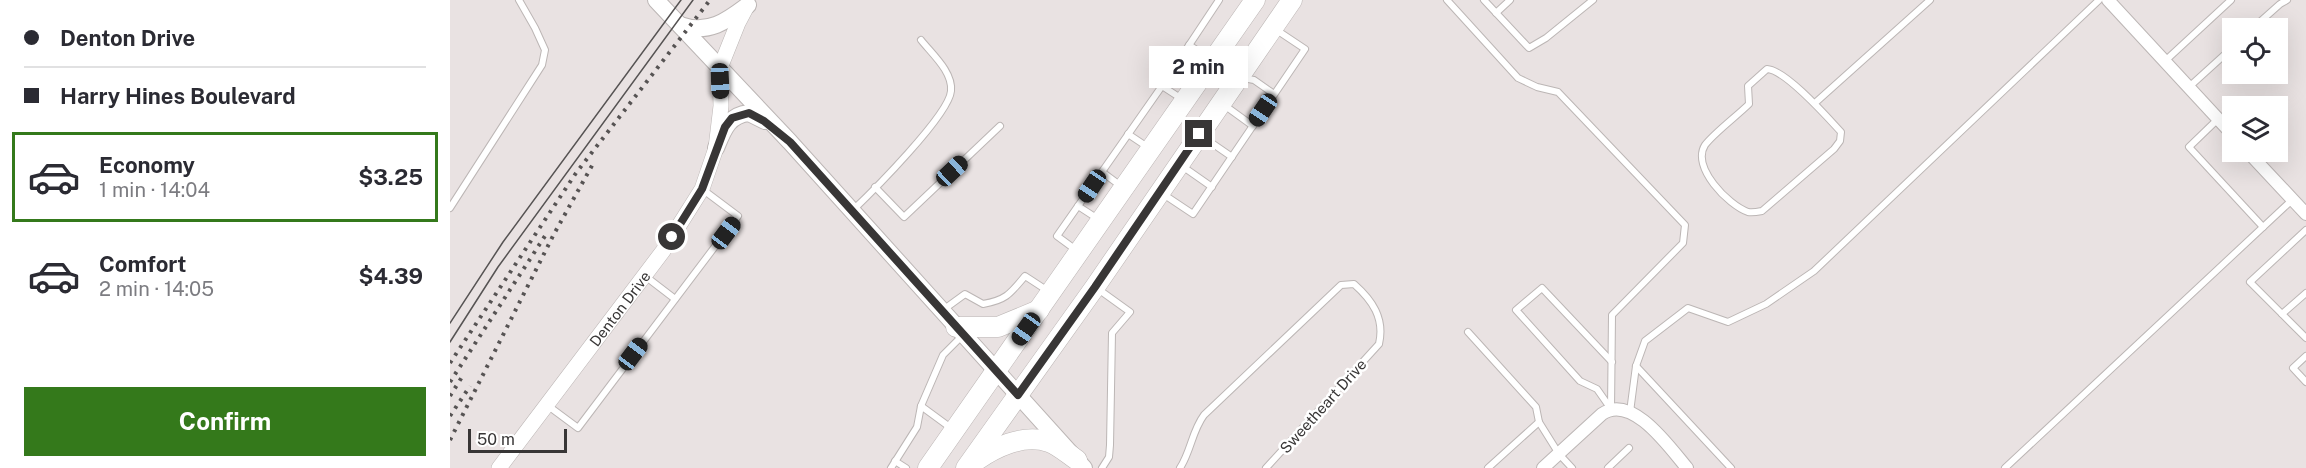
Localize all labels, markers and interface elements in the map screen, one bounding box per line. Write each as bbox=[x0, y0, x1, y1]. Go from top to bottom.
map controls bbox=[2222, 18, 2288, 162]
button: locate bbox=[2222, 18, 2288, 84]
text: Denton Drive bbox=[60, 25, 195, 51]
callout: 2 min bbox=[1150, 47, 1248, 89]
text: 2 min bbox=[1172, 55, 1225, 79]
car bbox=[710, 63, 730, 99]
text: Harry Hines Boulevard bbox=[60, 83, 296, 109]
car bbox=[1245, 90, 1281, 130]
button: layers bbox=[2222, 96, 2288, 162]
route end bbox=[1185, 120, 1212, 147]
icon: car bbox=[27, 150, 81, 204]
text: Economy bbox=[99, 152, 195, 178]
car bbox=[933, 152, 971, 190]
text: $3.25 bbox=[358, 164, 423, 190]
car bbox=[1074, 166, 1110, 206]
text: 1 min · 14:04 bbox=[99, 178, 210, 202]
car bbox=[708, 213, 744, 253]
route start bbox=[658, 223, 685, 250]
icon: car bbox=[27, 249, 81, 303]
text: Comfort bbox=[99, 251, 186, 277]
text: $4.39 bbox=[359, 263, 423, 289]
street label: Denton Drive bbox=[586, 268, 653, 349]
text: 2 min · 14:05 bbox=[99, 277, 214, 301]
car bbox=[1008, 309, 1044, 349]
car bbox=[615, 334, 651, 374]
street label: Sweetheart Drive bbox=[1276, 356, 1370, 456]
button: Confirm bbox=[24, 387, 426, 456]
scale bar bbox=[468, 426, 567, 454]
text: 50 m bbox=[477, 430, 515, 449]

